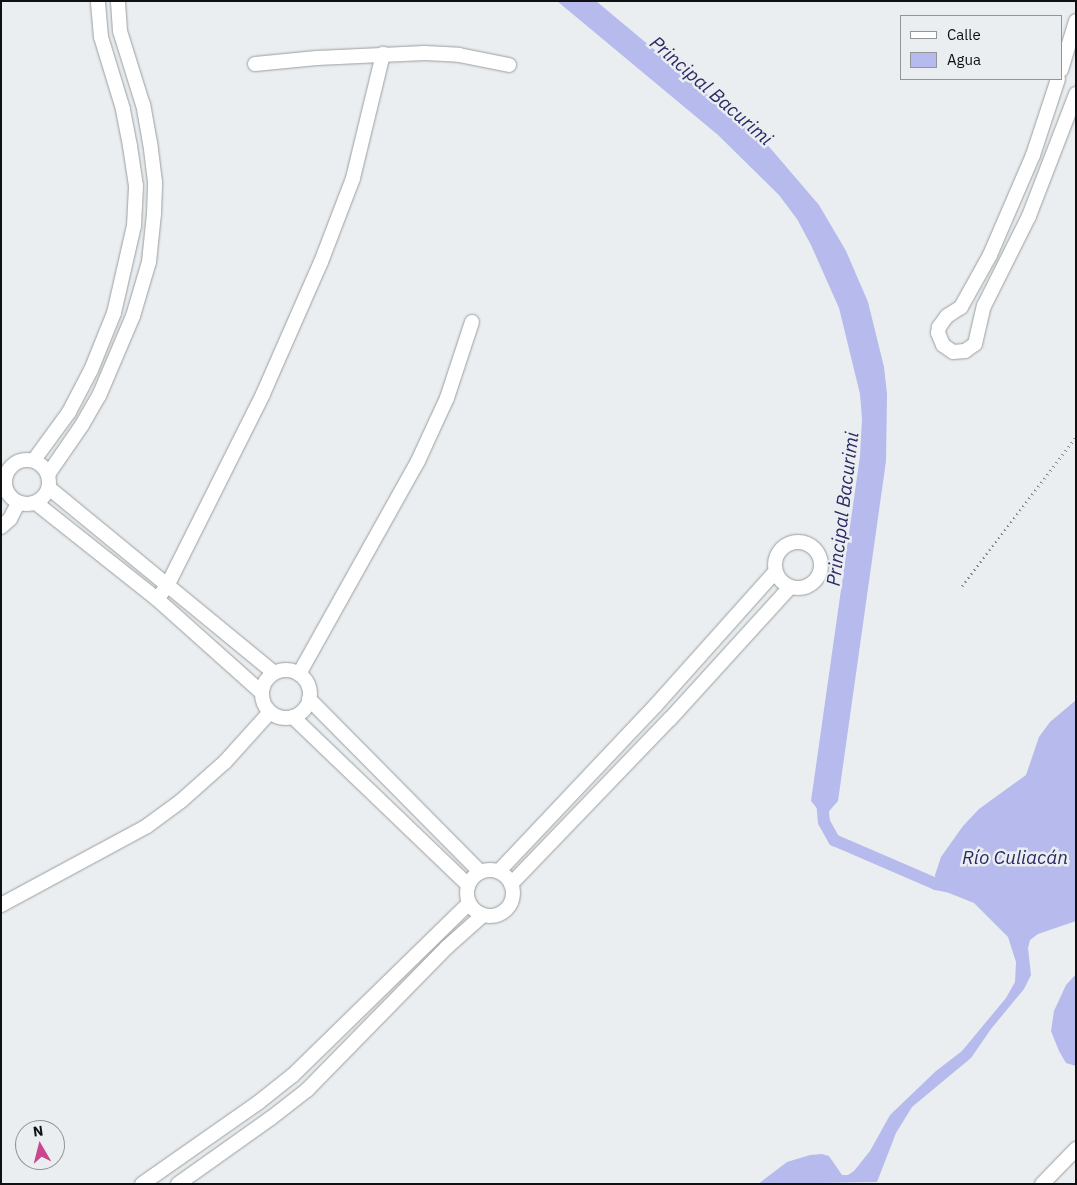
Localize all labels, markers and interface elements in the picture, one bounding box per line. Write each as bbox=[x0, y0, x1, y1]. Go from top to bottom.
legend bbox=[900, 15, 1062, 80]
text: Calle bbox=[947, 25, 981, 44]
water label: Principal Bacurimi bbox=[645, 31, 777, 151]
text: Agua bbox=[947, 50, 981, 69]
water label: Principal Bacurimi bbox=[822, 431, 864, 587]
water label: Río Culiacán bbox=[962, 847, 1068, 869]
north arrow bbox=[15, 1120, 65, 1170]
text: N bbox=[32, 1122, 44, 1141]

